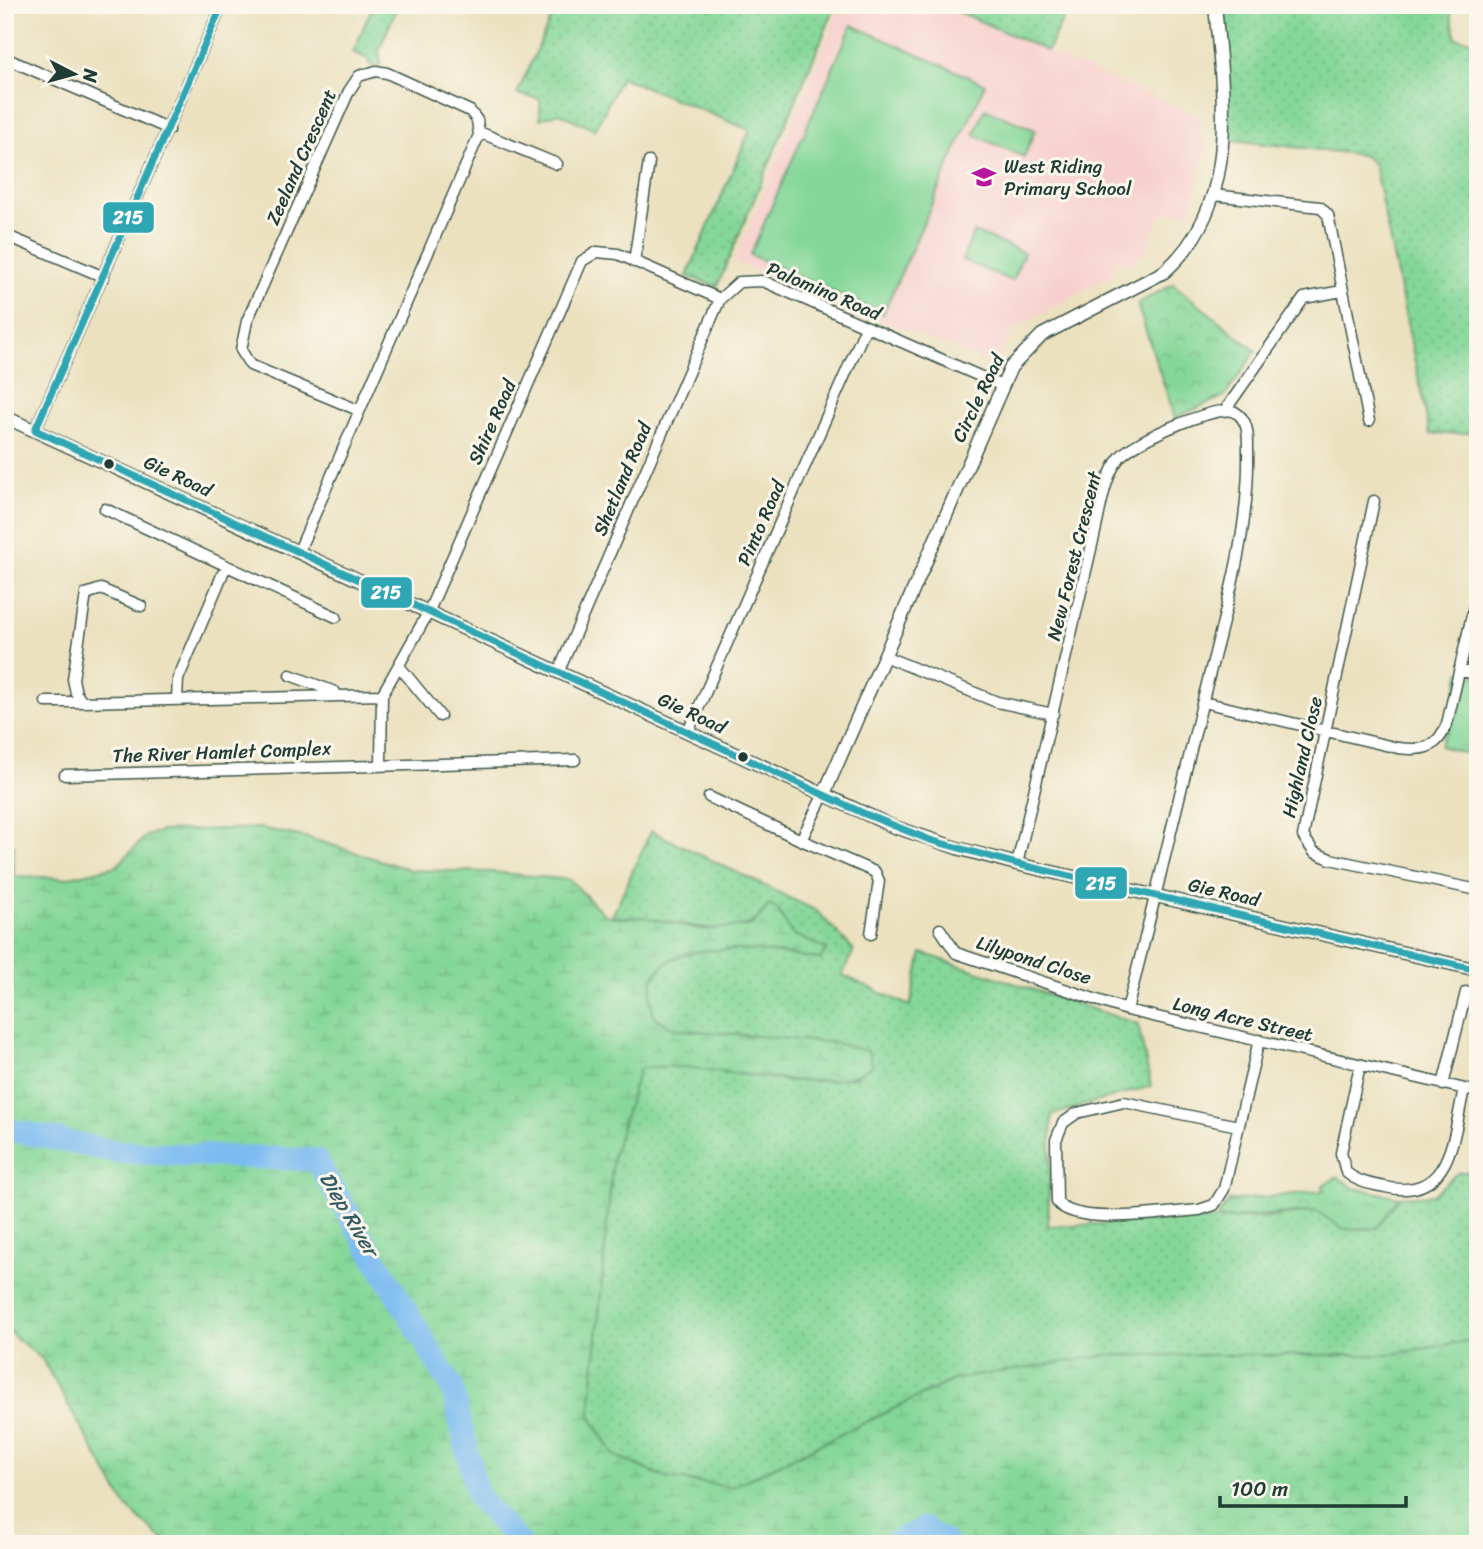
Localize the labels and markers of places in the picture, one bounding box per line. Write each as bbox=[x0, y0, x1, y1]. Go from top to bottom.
place label: West Riding Primary School bbox=[1004, 150, 1132, 205]
school or university icon: West Riding Primary School bbox=[970, 163, 998, 191]
unlabelled marker bbox=[102, 457, 116, 471]
unlabelled marker bbox=[736, 750, 750, 764]

